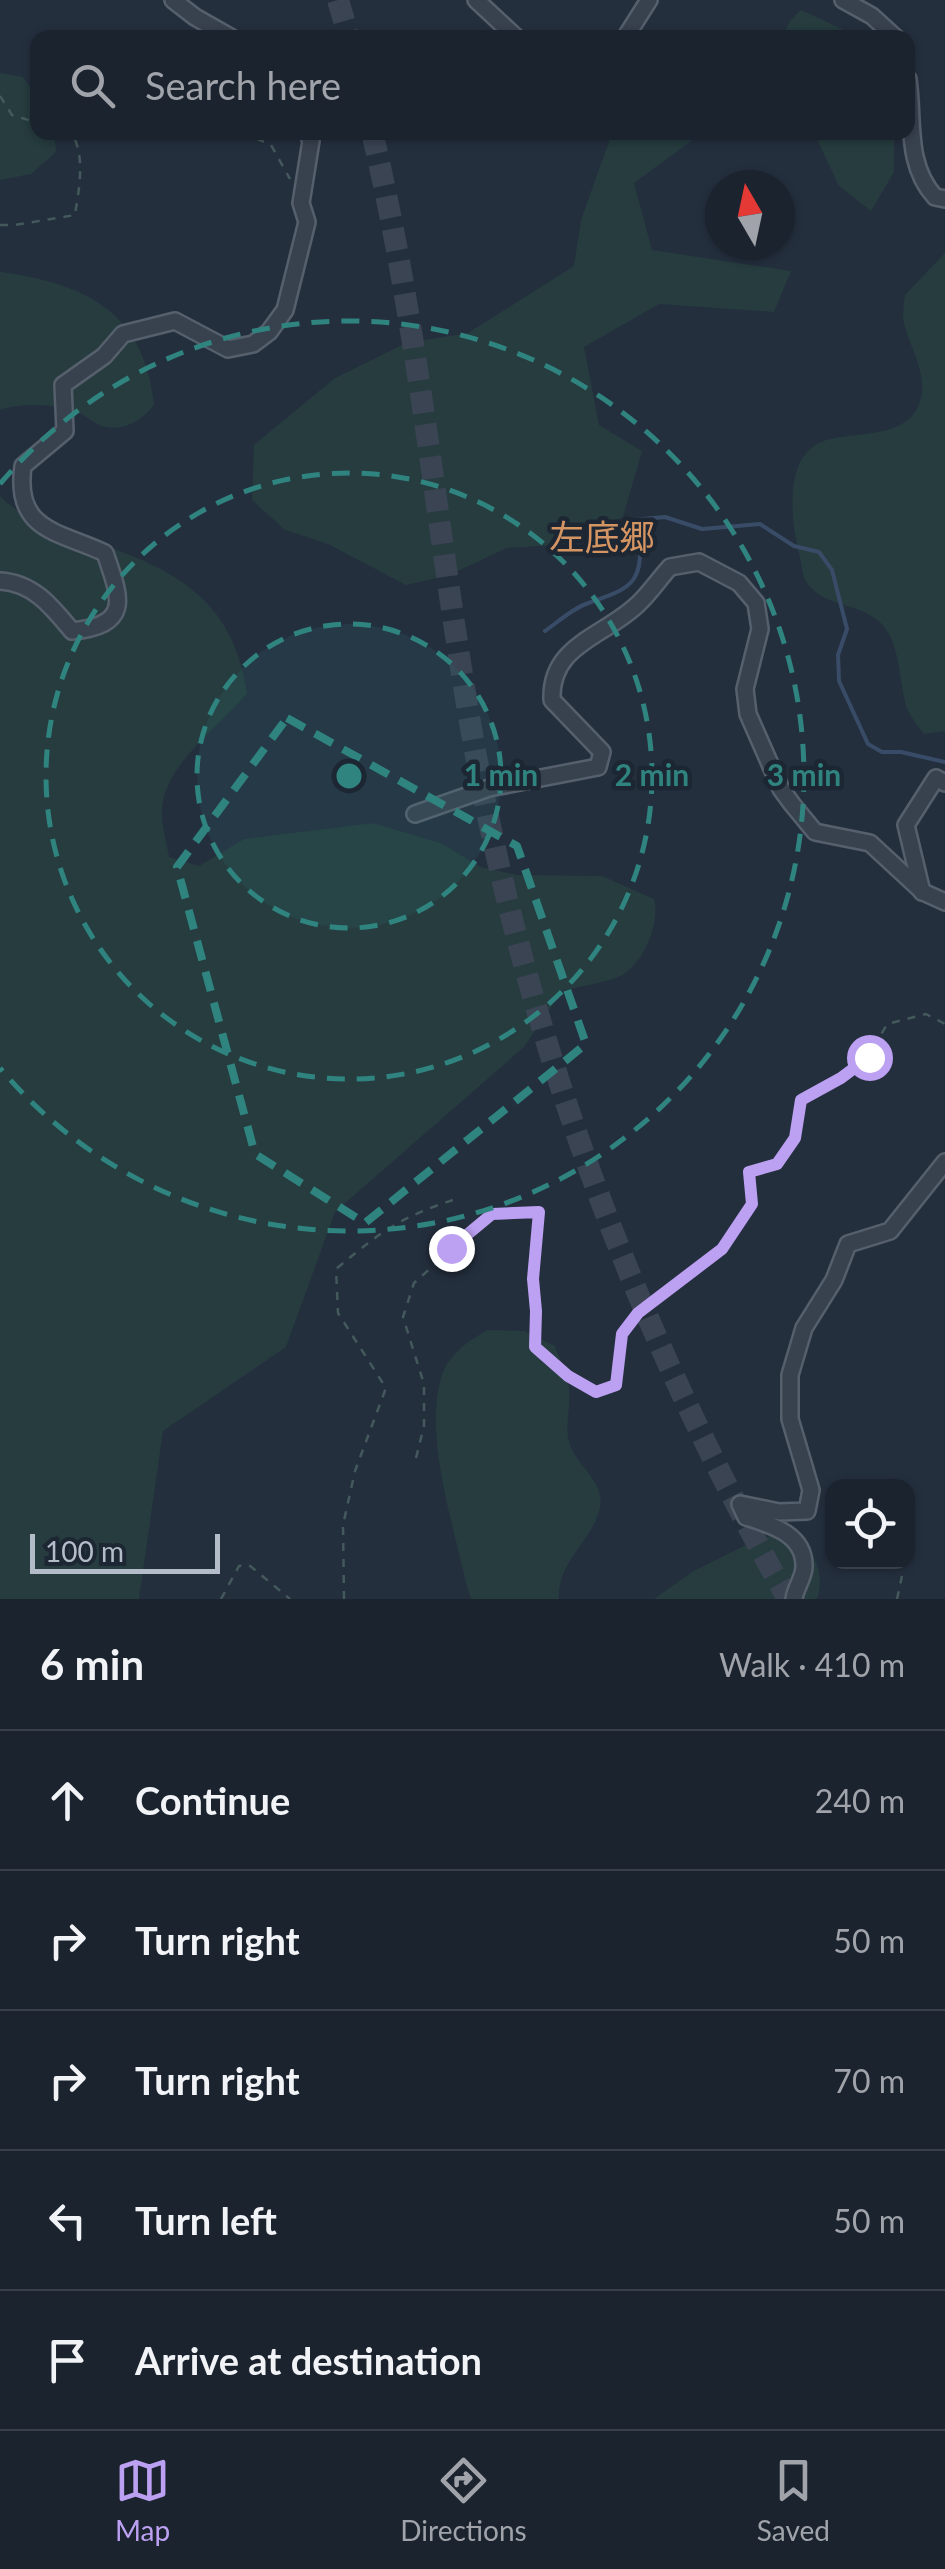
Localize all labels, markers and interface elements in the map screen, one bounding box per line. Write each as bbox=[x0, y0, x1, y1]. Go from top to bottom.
search box bbox=[30, 30, 915, 140]
icon: search bbox=[65, 58, 120, 113]
text: Search here bbox=[145, 62, 341, 108]
north arrow bbox=[705, 170, 795, 260]
district label: 左底郷 bbox=[549, 515, 655, 557]
text: 1 min bbox=[464, 756, 538, 792]
text: 2 min bbox=[615, 756, 689, 792]
text: 3 min bbox=[767, 756, 841, 792]
centre of rings bbox=[331, 758, 367, 794]
route start bbox=[847, 1035, 893, 1081]
route end bbox=[429, 1226, 475, 1272]
map controls bbox=[825, 1479, 915, 1569]
button: locate bbox=[825, 1479, 915, 1569]
scale bar bbox=[30, 1529, 220, 1573]
text: 100 m bbox=[45, 1534, 124, 1568]
text: 6 min bbox=[40, 1639, 144, 1689]
text: Walk · 410 m bbox=[719, 1645, 905, 1684]
icon: ahead bbox=[40, 1773, 95, 1828]
text: Continue bbox=[135, 1777, 290, 1823]
text: 240 m bbox=[815, 1781, 905, 1820]
icon: right bbox=[40, 1913, 95, 1968]
text: Turn right bbox=[135, 1917, 300, 1963]
text: 50 m bbox=[833, 1921, 905, 1960]
icon: right bbox=[40, 2053, 95, 2108]
text: Turn right bbox=[135, 2057, 300, 2103]
text: 70 m bbox=[833, 2061, 905, 2100]
icon: left bbox=[40, 2193, 95, 2248]
text: Turn left bbox=[135, 2197, 277, 2243]
text: 50 m bbox=[833, 2201, 905, 2240]
icon: arrive bbox=[40, 2333, 95, 2388]
text: Arrive at destination bbox=[135, 2337, 482, 2383]
tab: Map bbox=[115, 2453, 170, 2547]
tab: Directions bbox=[400, 2453, 527, 2547]
tab: Saved bbox=[757, 2453, 830, 2547]

